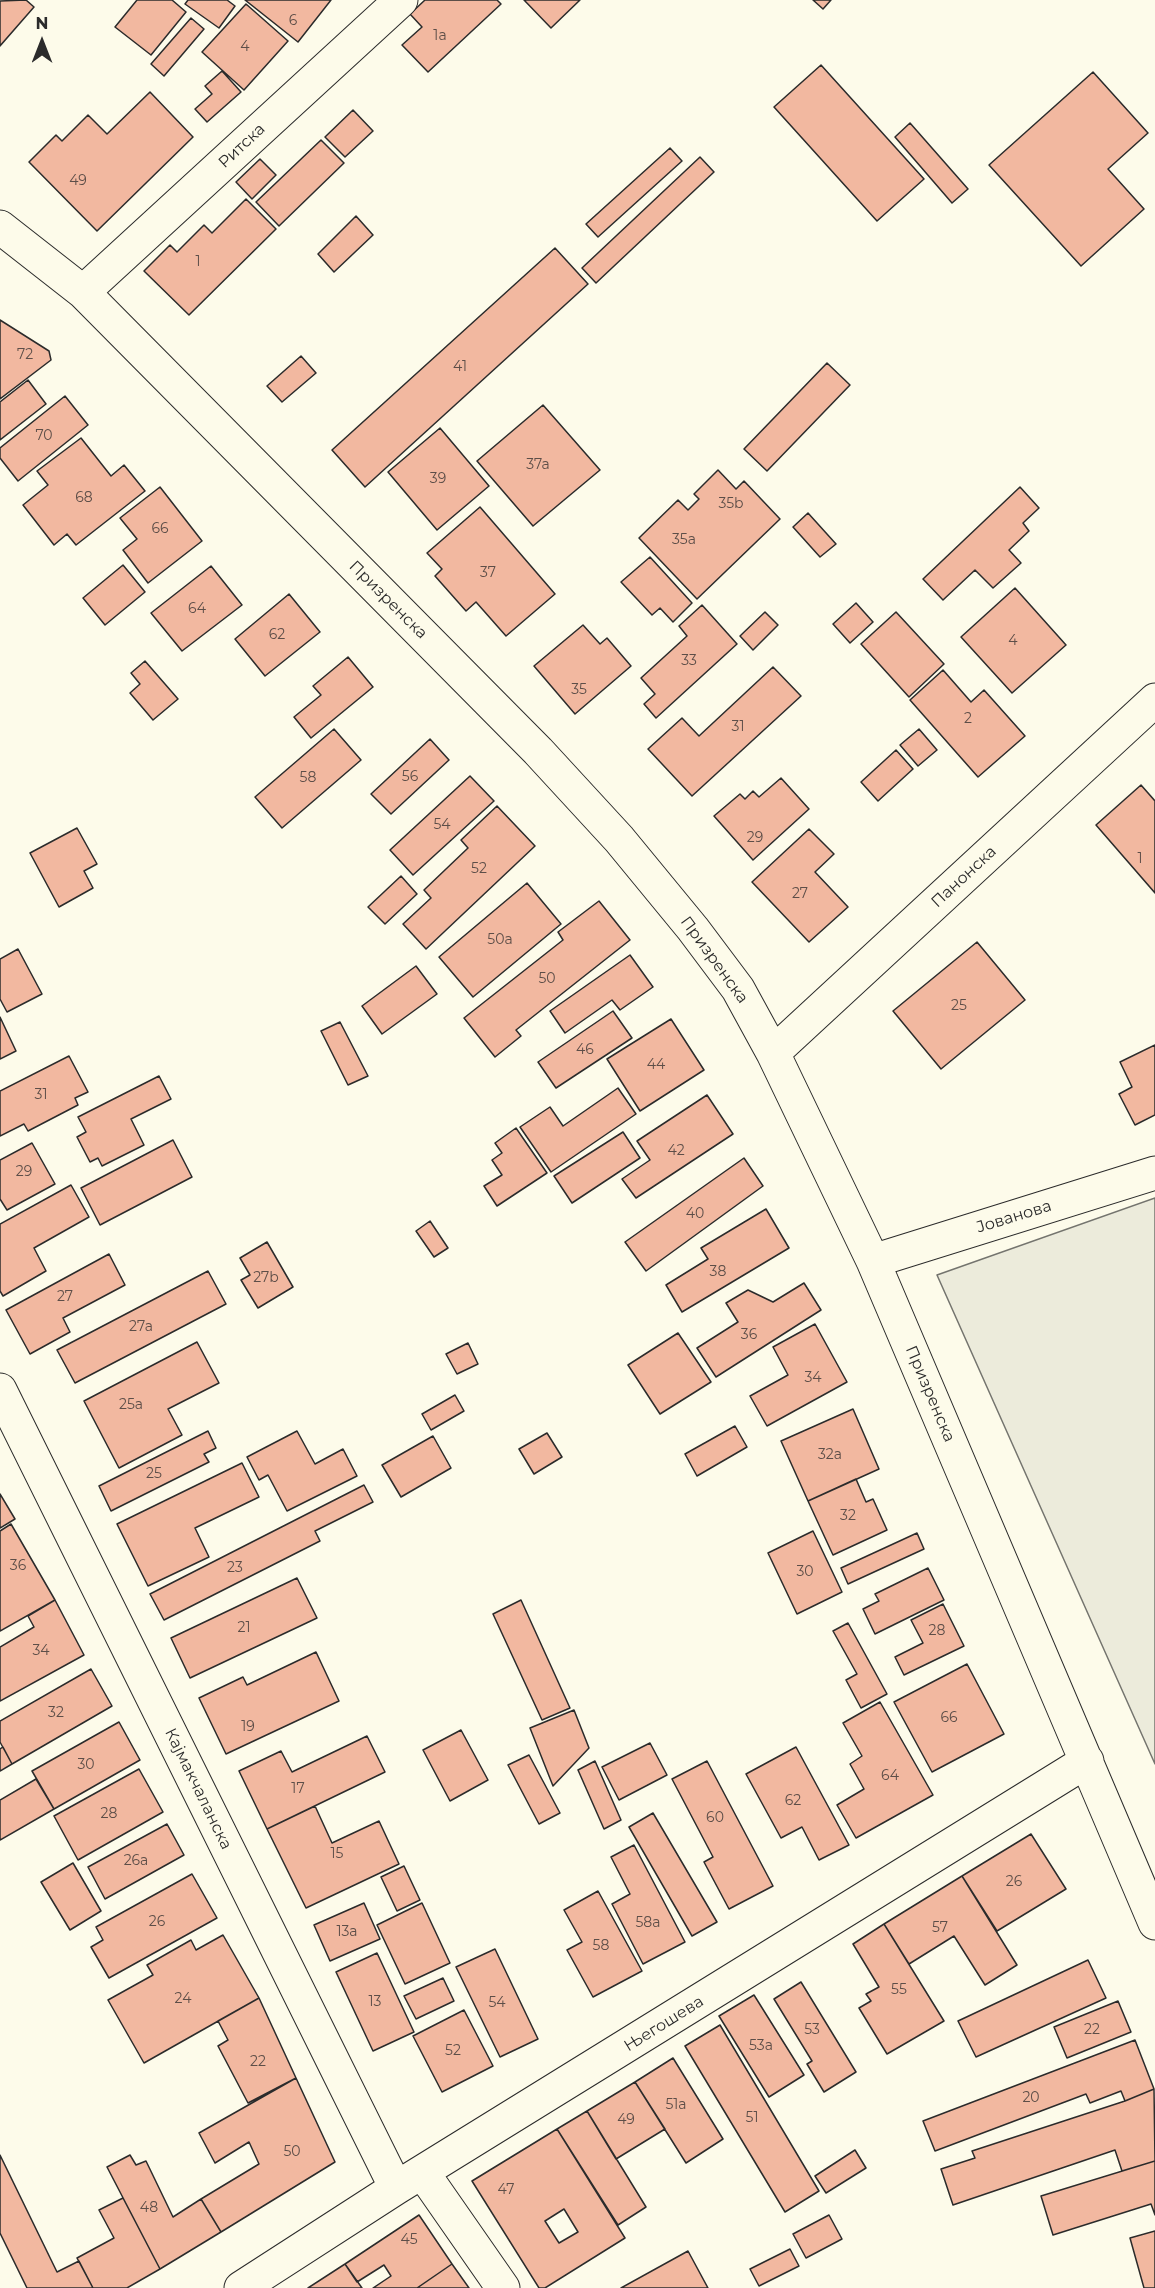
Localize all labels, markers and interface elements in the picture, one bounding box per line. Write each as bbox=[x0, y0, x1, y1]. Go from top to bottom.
north arrow bbox=[12, 12, 72, 72]
house number: 6 bbox=[289, 13, 297, 29]
text: N bbox=[36, 14, 48, 33]
house number: 1a bbox=[433, 28, 447, 44]
house number: 4 bbox=[240, 39, 250, 55]
street label: Ритска bbox=[215, 120, 269, 172]
house number: 49 bbox=[69, 173, 87, 189]
house number: 1 bbox=[195, 254, 201, 270]
house number: 72 bbox=[17, 347, 33, 363]
house number: 41 bbox=[453, 359, 467, 375]
house number: 70 bbox=[35, 428, 53, 444]
house number: 37a bbox=[526, 457, 550, 473]
house number: 39 bbox=[430, 471, 446, 487]
house number: 68 bbox=[75, 490, 93, 506]
house number: 35b bbox=[718, 496, 744, 512]
house number: 66 bbox=[151, 521, 169, 537]
house number: 35a bbox=[672, 532, 696, 548]
street label: Призренска bbox=[345, 557, 431, 643]
house number: 37 bbox=[480, 565, 496, 581]
house number: 64 bbox=[188, 601, 206, 617]
house number: 62 bbox=[269, 627, 285, 643]
house number: 4 bbox=[1008, 633, 1018, 649]
house number: 33 bbox=[681, 653, 697, 669]
house number: 35 bbox=[571, 682, 587, 698]
house number: 2 bbox=[964, 711, 972, 727]
house number: 31 bbox=[732, 719, 744, 735]
house number: 56 bbox=[402, 769, 418, 785]
house number: 58 bbox=[300, 770, 316, 786]
house number: 54 bbox=[433, 817, 451, 833]
house number: 29 bbox=[747, 830, 763, 846]
street label: Панонска bbox=[928, 842, 1000, 912]
house number: 1 bbox=[1137, 851, 1143, 867]
house number: 52 bbox=[471, 861, 487, 877]
house number: 27 bbox=[792, 886, 808, 902]
street label: Призренска bbox=[676, 913, 752, 1007]
house number: 50a bbox=[487, 932, 513, 948]
house number: 50 bbox=[538, 971, 556, 987]
house number: 25 bbox=[951, 998, 967, 1014]
house number: 46 bbox=[576, 1042, 594, 1058]
house number: 44 bbox=[647, 1057, 665, 1073]
house number: 31 bbox=[35, 1087, 47, 1103]
house number: 42 bbox=[667, 1143, 685, 1159]
house number: 29 bbox=[16, 1164, 32, 1180]
street label: Јованова bbox=[974, 1196, 1054, 1238]
house number: 40 bbox=[686, 1206, 704, 1222]
house number: 38 bbox=[710, 1264, 726, 1280]
house number: 27b bbox=[253, 1270, 279, 1286]
house number: 27 bbox=[57, 1289, 73, 1305]
house number: 27a bbox=[129, 1319, 153, 1335]
house number: 36 bbox=[741, 1327, 757, 1343]
street label: Призренска bbox=[901, 1343, 959, 1445]
house number: 34 bbox=[804, 1370, 822, 1386]
house number: 25a bbox=[119, 1397, 143, 1413]
house number: 32a bbox=[818, 1447, 842, 1463]
house number: 25 bbox=[146, 1466, 162, 1482]
house number: 32 bbox=[840, 1508, 856, 1524]
house number: 36 bbox=[10, 1558, 26, 1574]
house number: 23 bbox=[227, 1560, 243, 1576]
house number: 30 bbox=[796, 1564, 814, 1580]
house number: 21 bbox=[237, 1620, 251, 1636]
house number: 28 bbox=[929, 1623, 945, 1639]
house number: 34 bbox=[32, 1643, 50, 1659]
house number: 32 bbox=[48, 1705, 64, 1721]
house number: 66 bbox=[940, 1710, 958, 1726]
house number: 19 bbox=[241, 1719, 255, 1735]
street label: Кајмакчаланска bbox=[160, 1725, 236, 1853]
house number: 30 bbox=[77, 1757, 95, 1773]
house number: 64 bbox=[881, 1768, 899, 1784]
house number: 17 bbox=[291, 1781, 305, 1797]
house number: 62 bbox=[785, 1793, 801, 1809]
house number: 28 bbox=[101, 1806, 117, 1822]
house number: 60 bbox=[706, 1810, 724, 1826]
house number: 15 bbox=[331, 1846, 343, 1862]
house number: 26a bbox=[124, 1853, 148, 1869]
house number: 26 bbox=[1006, 1874, 1022, 1890]
house number: 26 bbox=[149, 1914, 165, 1930]
house number: 58a bbox=[635, 1915, 661, 1931]
house number: 57 bbox=[932, 1920, 948, 1936]
house number: 13a bbox=[336, 1924, 358, 1940]
house number: 58 bbox=[593, 1938, 609, 1954]
house number: 55 bbox=[891, 1982, 907, 1998]
house number: 24 bbox=[175, 1991, 191, 2007]
street label: Његошева bbox=[621, 1992, 707, 2056]
house number: 13 bbox=[369, 1994, 381, 2010]
house number: 54 bbox=[488, 1995, 506, 2011]
house number: 53 bbox=[804, 2022, 820, 2038]
house number: 22 bbox=[1084, 2022, 1100, 2038]
house number: 53a bbox=[749, 2038, 773, 2054]
house number: 52 bbox=[445, 2043, 461, 2059]
house number: 22 bbox=[250, 2054, 266, 2070]
house number: 20 bbox=[1022, 2090, 1040, 2106]
house number: 51a bbox=[665, 2097, 687, 2113]
house number: 51 bbox=[746, 2110, 758, 2126]
house number: 49 bbox=[617, 2112, 635, 2128]
house number: 50 bbox=[283, 2144, 301, 2160]
house number: 47 bbox=[498, 2182, 514, 2198]
house number: 48 bbox=[140, 2200, 158, 2216]
house number: 45 bbox=[400, 2232, 418, 2248]

